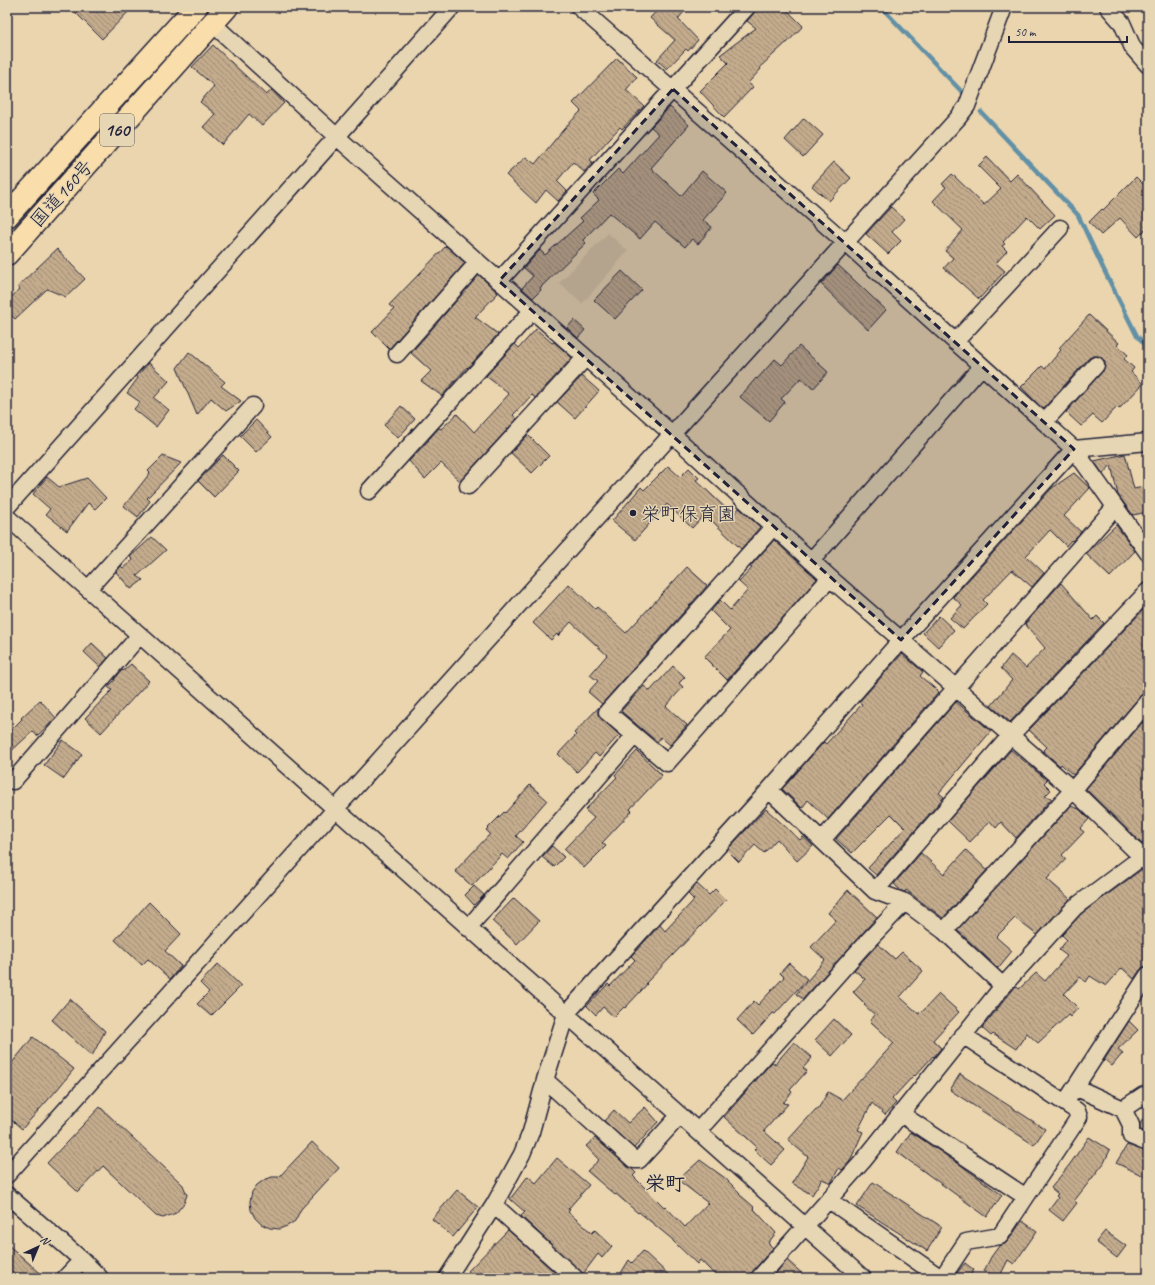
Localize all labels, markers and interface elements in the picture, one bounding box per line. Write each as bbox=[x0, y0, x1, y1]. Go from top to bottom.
scale bar bbox=[1009, 18, 1127, 44]
text: 50 m bbox=[1015, 24, 1037, 40]
road number: 160 bbox=[100, 114, 134, 146]
street label: 国道160号 bbox=[25, 155, 98, 232]
place label: 栄町保育園 bbox=[641, 502, 736, 526]
marker: 栄町保育園 bbox=[628, 508, 638, 518]
district label: 栄町 bbox=[645, 1171, 685, 1196]
north arrow bbox=[18, 1227, 58, 1267]
text: N bbox=[38, 1232, 54, 1249]

